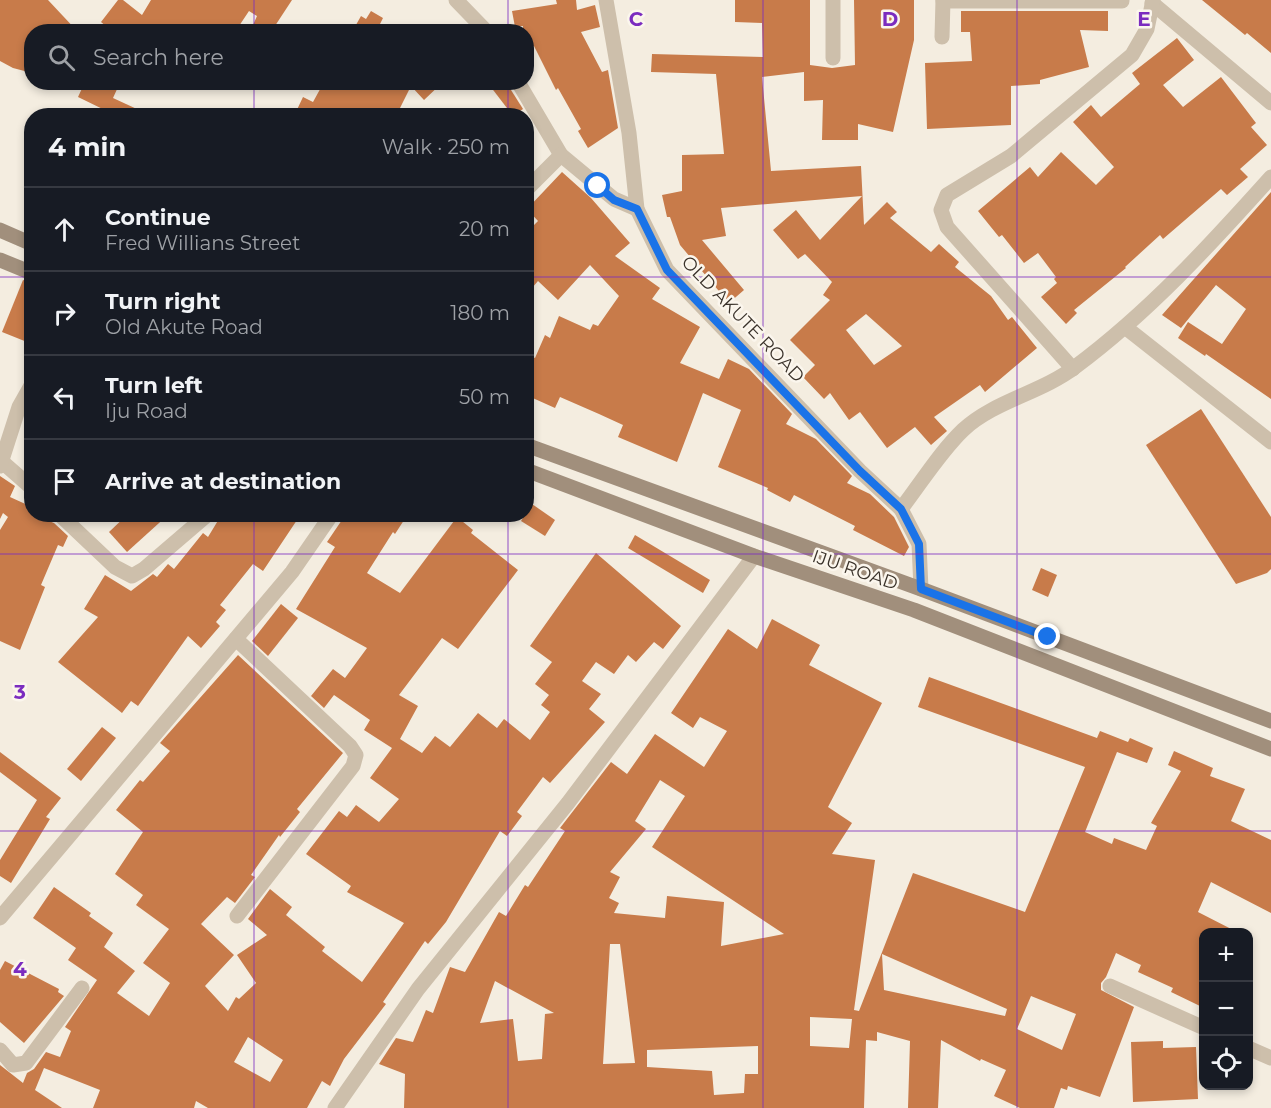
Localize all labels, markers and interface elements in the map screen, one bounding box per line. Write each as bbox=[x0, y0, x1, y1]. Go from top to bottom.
text: C bbox=[629, 7, 644, 31]
text: D bbox=[882, 7, 898, 31]
text: E bbox=[1137, 7, 1151, 31]
search box bbox=[24, 24, 534, 90]
icon: search bbox=[45, 41, 78, 74]
text: Search here bbox=[93, 44, 224, 71]
text: 4 min bbox=[48, 131, 126, 163]
text: Walk · 250 m bbox=[382, 135, 510, 159]
route start bbox=[584, 172, 610, 198]
text: Continue bbox=[105, 204, 211, 231]
icon: ahead bbox=[48, 213, 81, 246]
text: 20 m bbox=[459, 217, 510, 241]
text: Fred Willians Street bbox=[105, 231, 300, 255]
street label: OLD AKUTE ROAD bbox=[677, 251, 809, 387]
text: Turn right bbox=[105, 288, 220, 315]
icon: right bbox=[48, 297, 81, 330]
text: 180 m bbox=[450, 301, 510, 325]
text: Old Akute Road bbox=[105, 315, 263, 339]
text: Turn left bbox=[105, 372, 203, 399]
icon: left bbox=[48, 381, 81, 414]
text: 50 m bbox=[459, 385, 510, 409]
text: Iju Road bbox=[105, 399, 188, 423]
icon: arrive bbox=[48, 465, 81, 498]
text: Arrive at destination bbox=[105, 468, 341, 495]
street label: IJU ROAD bbox=[809, 545, 901, 595]
route end bbox=[1034, 623, 1060, 649]
text: 3 bbox=[13, 680, 26, 704]
map controls bbox=[1199, 928, 1253, 1090]
button: + bbox=[1199, 928, 1253, 982]
text: 4 bbox=[13, 957, 27, 981]
button: − bbox=[1199, 982, 1253, 1036]
button: locate bbox=[1199, 1036, 1253, 1090]

